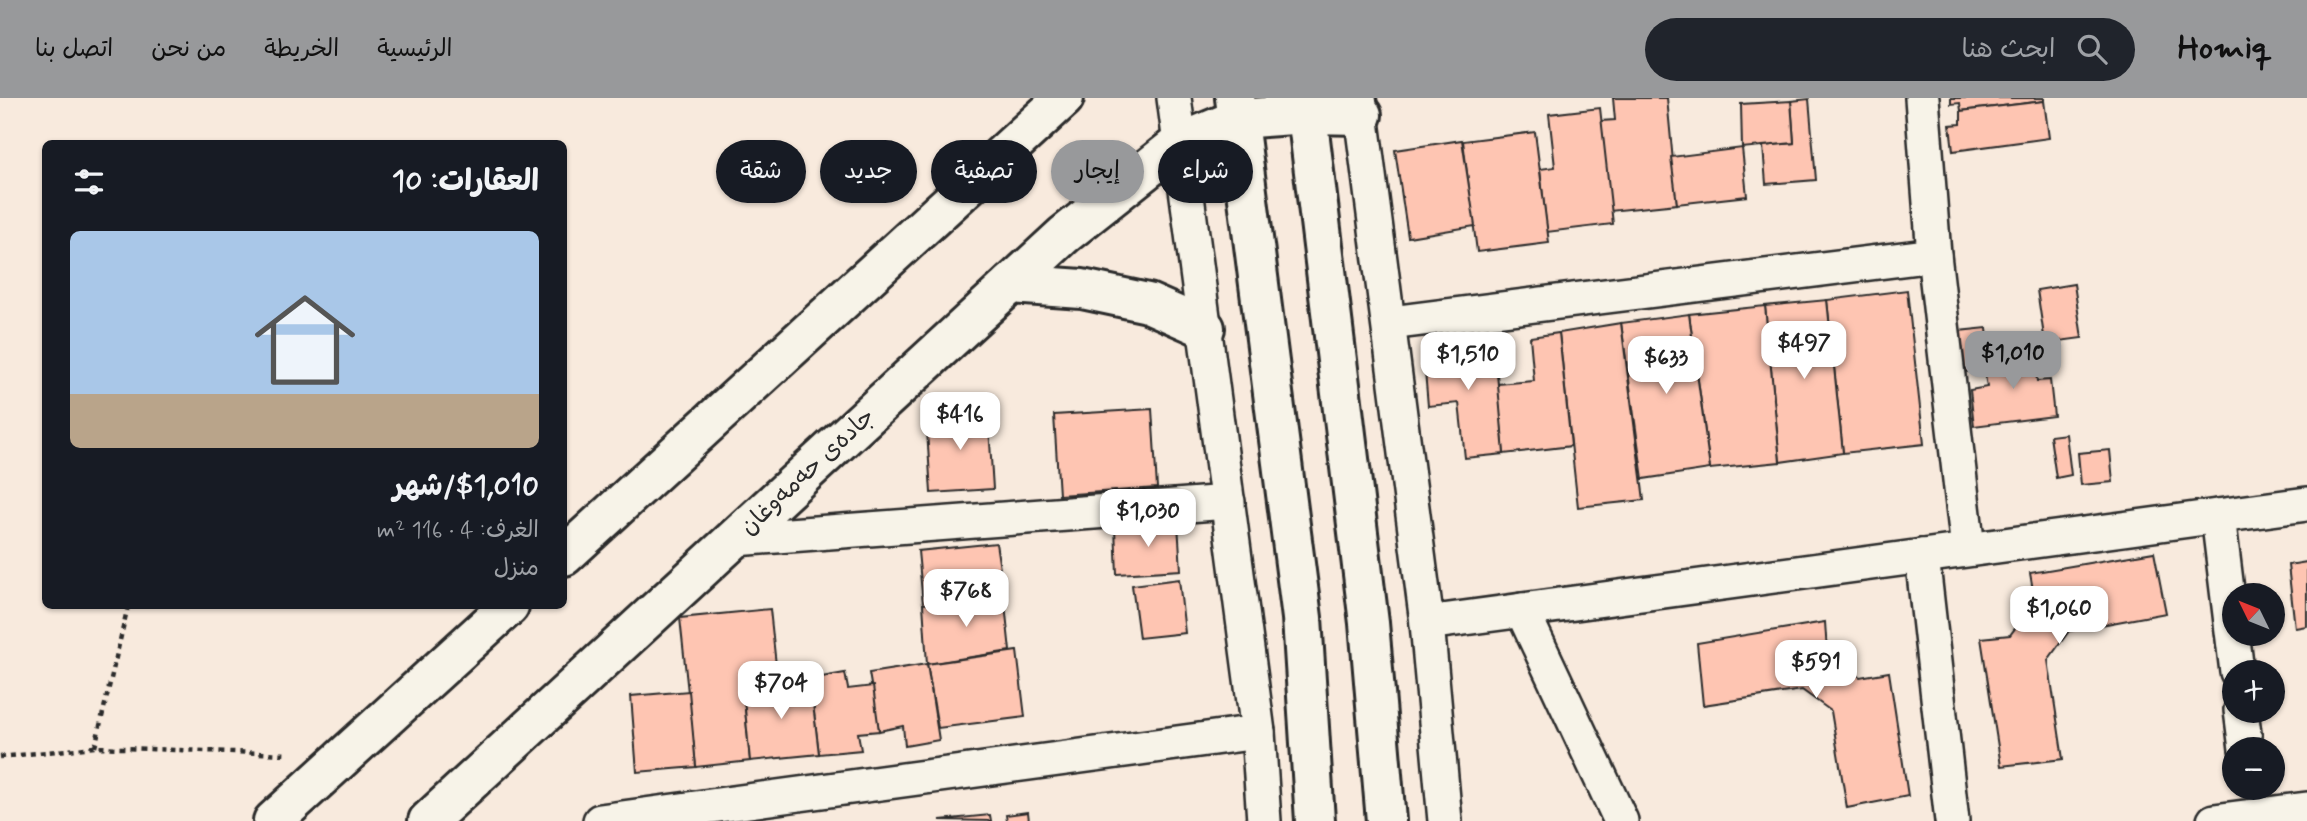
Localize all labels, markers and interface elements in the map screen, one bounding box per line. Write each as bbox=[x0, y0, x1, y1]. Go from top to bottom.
search box bbox=[1645, 18, 2135, 81]
text: Homiq bbox=[2177, 27, 2272, 71]
icon: search bbox=[2073, 30, 2111, 68]
text: ابحث هنا bbox=[1962, 33, 2055, 67]
text: اتصل بنا bbox=[35, 34, 113, 65]
text: من نحن bbox=[151, 34, 226, 65]
text: الخريطة bbox=[264, 34, 339, 65]
text: الرئيسية bbox=[377, 34, 453, 65]
chip: شقة bbox=[716, 140, 806, 203]
chip: جديد bbox=[820, 140, 917, 203]
chip: تصفية bbox=[931, 140, 1037, 203]
chip: إيجار bbox=[1051, 140, 1144, 203]
chip: شراء bbox=[1158, 140, 1253, 203]
text: العقارات: 10 bbox=[392, 162, 539, 201]
icon: filters bbox=[70, 163, 108, 201]
icon: home bbox=[242, 277, 368, 403]
pin: $497 bbox=[1763, 322, 1845, 381]
text: $497 bbox=[1777, 329, 1831, 359]
pin: $1,010 bbox=[1956, 331, 2070, 391]
pin: $1,510 bbox=[1411, 332, 1525, 392]
pin: $633 bbox=[1625, 336, 1707, 396]
text: $1,010 bbox=[1981, 339, 2045, 369]
text: $1,510 bbox=[1437, 340, 1499, 370]
text: $633 bbox=[1644, 344, 1688, 374]
pin: $416 bbox=[919, 392, 1001, 452]
text: $416 bbox=[936, 400, 984, 430]
street label: جادەی حەمەوغان bbox=[734, 402, 882, 542]
text: $1,010/شهر bbox=[393, 467, 539, 506]
pin: $1,030 bbox=[1091, 490, 1205, 549]
text: $1,030 bbox=[1116, 497, 1180, 527]
text: الغرف: 4 · 116 m² bbox=[377, 516, 539, 546]
text: منزل bbox=[494, 554, 539, 584]
pin: $768 bbox=[925, 570, 1007, 629]
text: $768 bbox=[940, 577, 992, 607]
north arrow bbox=[2222, 583, 2286, 646]
map controls bbox=[2222, 583, 2285, 800]
pin: $1,060 bbox=[2002, 587, 2116, 646]
text: $1,060 bbox=[2026, 594, 2092, 624]
pin: $591 bbox=[1775, 640, 1857, 700]
text: $591 bbox=[1791, 648, 1841, 678]
button: + bbox=[2222, 660, 2285, 723]
pin: $704 bbox=[740, 662, 822, 721]
text: $704 bbox=[754, 669, 808, 699]
button: − bbox=[2222, 737, 2285, 800]

